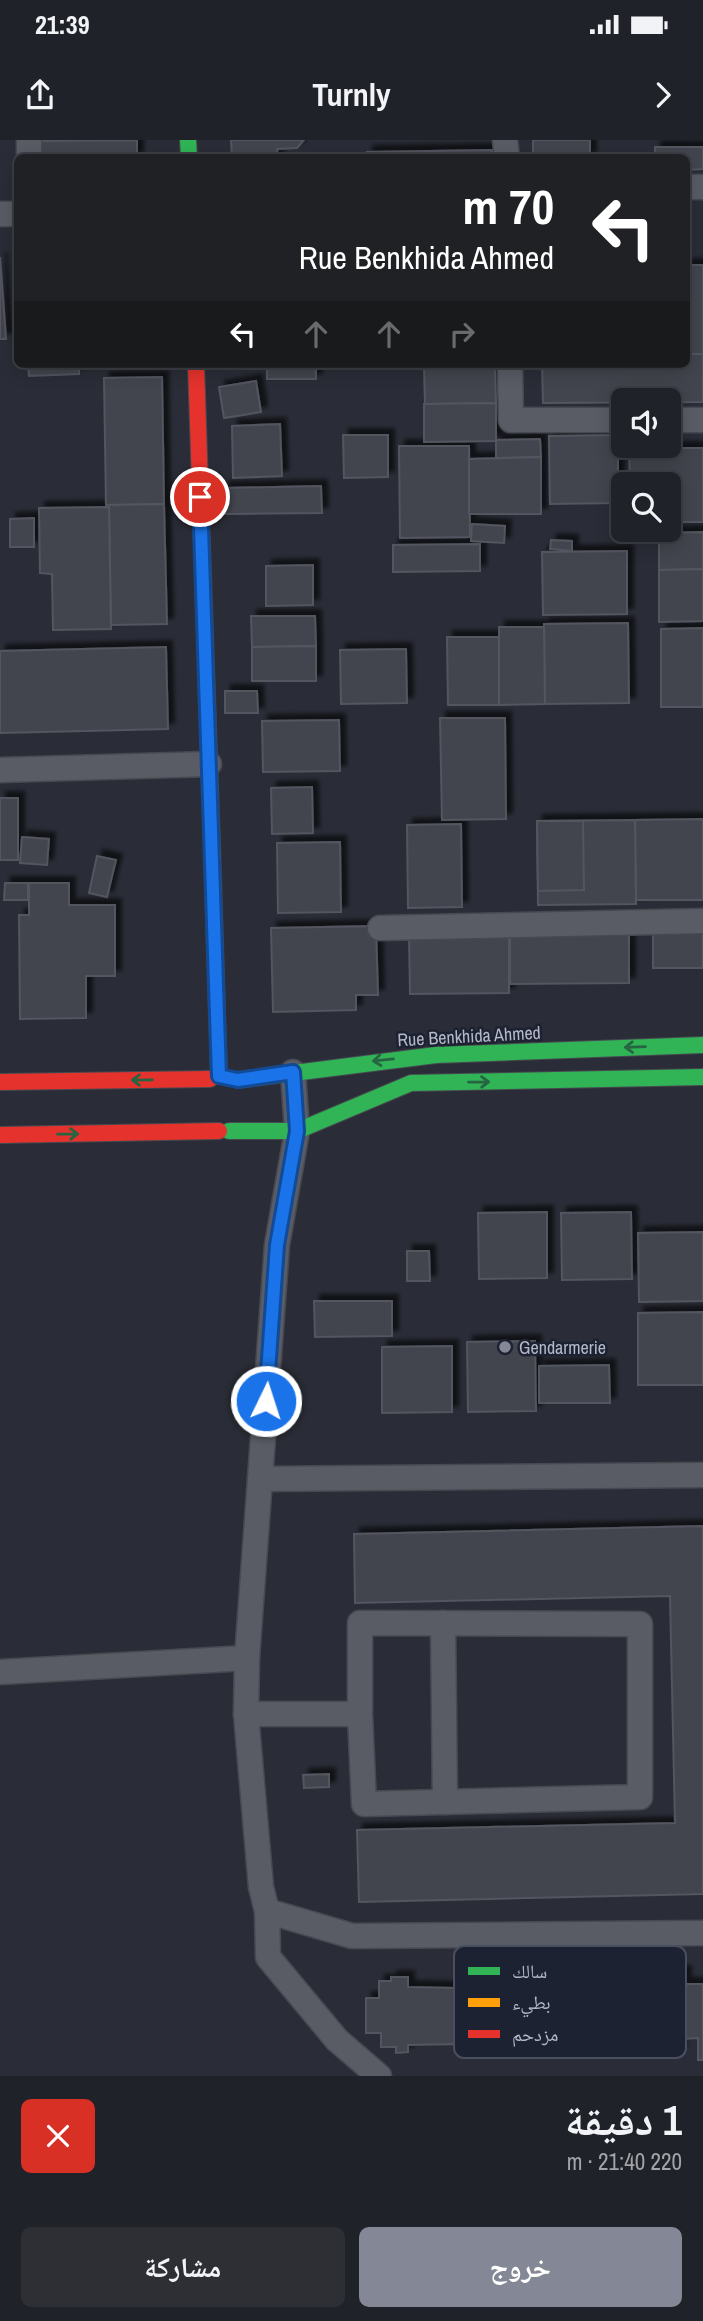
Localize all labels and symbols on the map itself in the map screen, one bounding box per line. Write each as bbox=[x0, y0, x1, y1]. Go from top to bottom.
pin bbox=[170, 467, 230, 527]
street label: Rue Benkhida Ahmed bbox=[397, 1020, 541, 1052]
one-way arrow bbox=[624, 1041, 647, 1054]
one-way arrow bbox=[372, 1054, 395, 1067]
one-way arrow bbox=[131, 1073, 154, 1087]
one-way arrow bbox=[467, 1075, 490, 1089]
one-way arrow bbox=[56, 1127, 79, 1141]
place label: Gendarmerie bbox=[519, 1335, 606, 1360]
marker: Gendarmerie bbox=[497, 1339, 513, 1355]
position arrow bbox=[229, 1364, 303, 1438]
legend bbox=[454, 1946, 686, 2058]
text: سالك bbox=[512, 1958, 547, 1984]
text: بطيء bbox=[512, 1989, 551, 2018]
text: مزدحم bbox=[512, 2021, 558, 2047]

